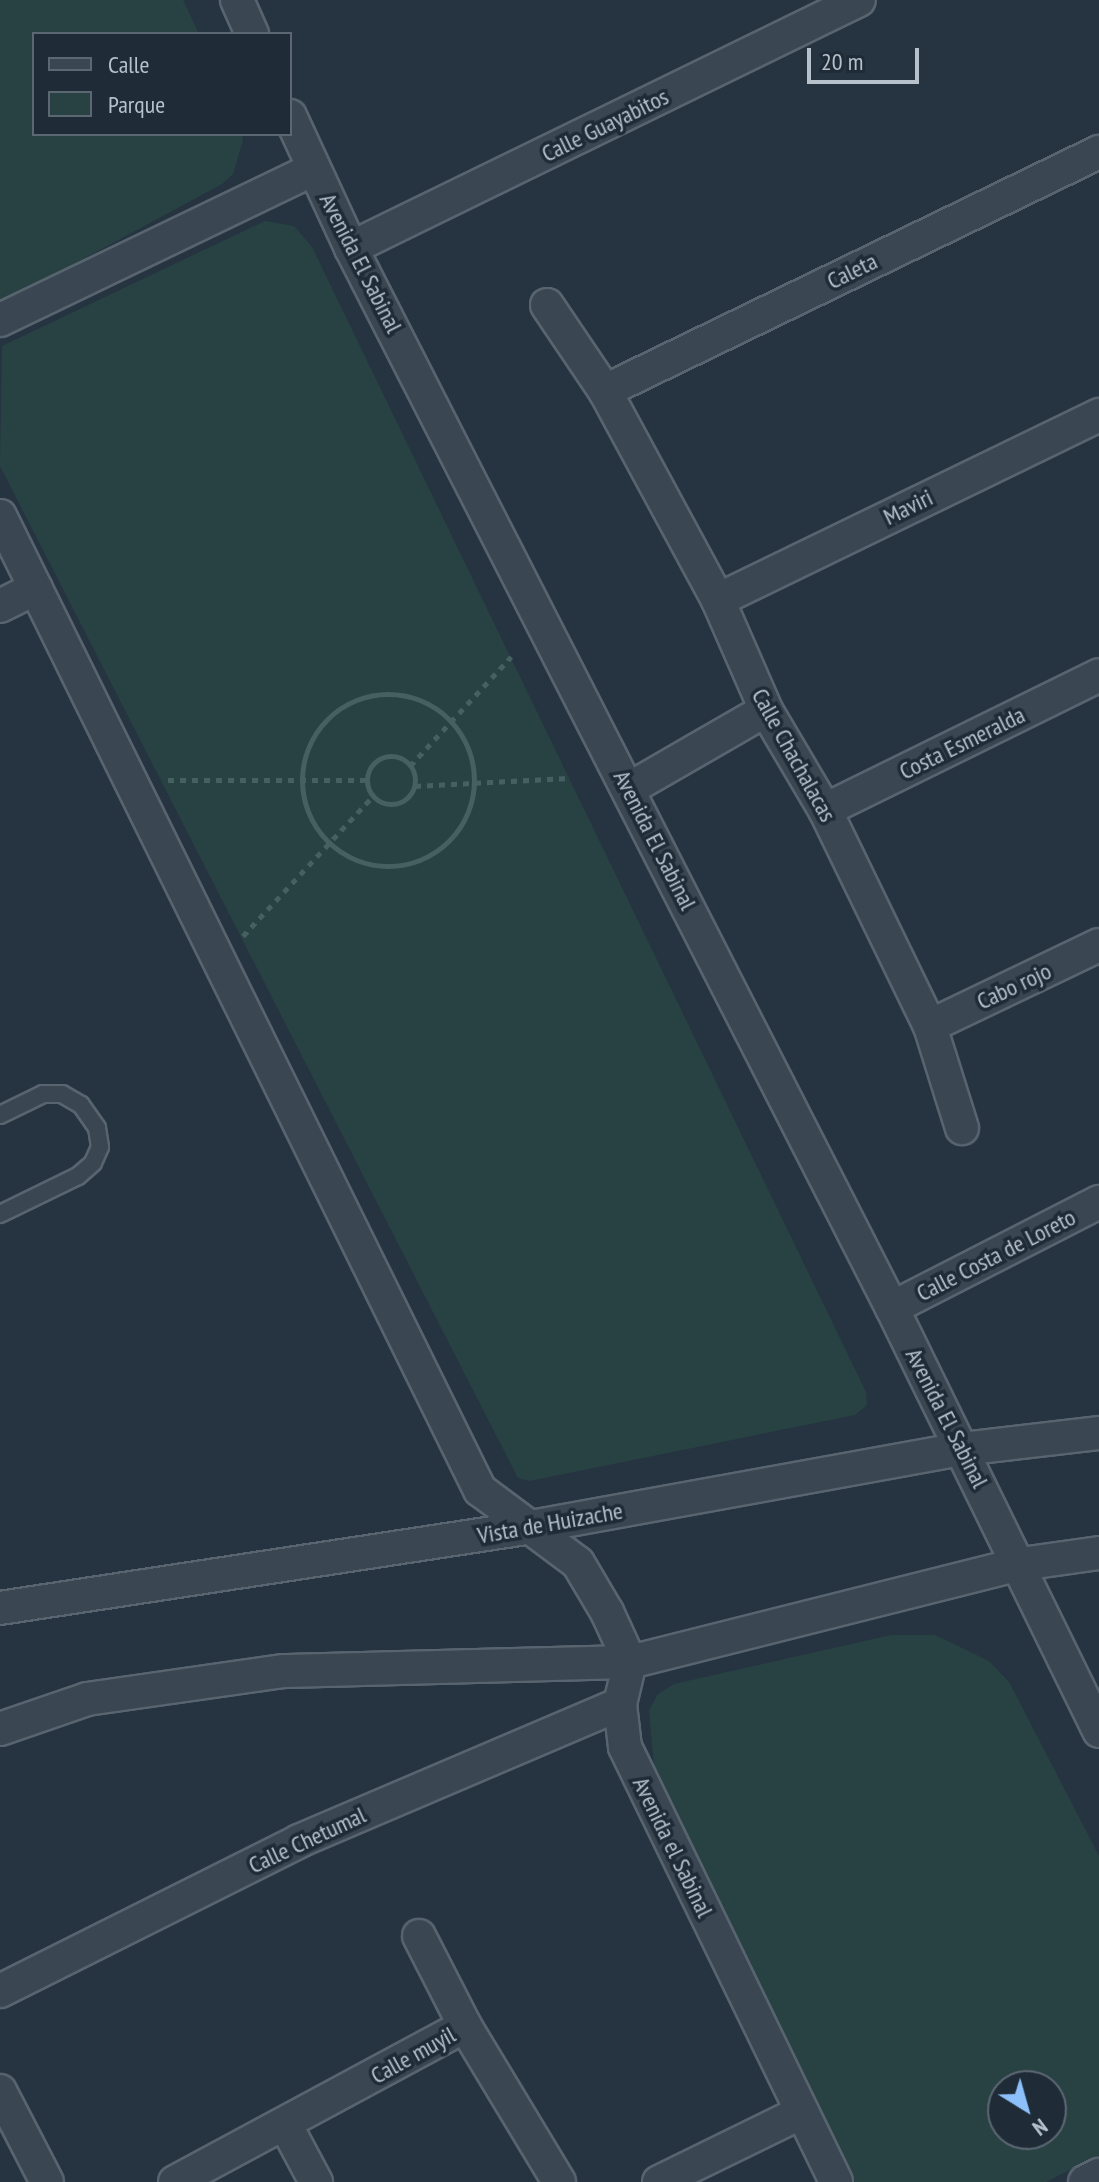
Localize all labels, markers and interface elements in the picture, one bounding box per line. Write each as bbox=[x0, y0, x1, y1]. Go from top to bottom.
legend bbox=[32, 32, 292, 136]
scale bar bbox=[811, 32, 923, 82]
text: 20 m bbox=[821, 46, 863, 77]
text: Calle bbox=[108, 49, 149, 80]
street label: Calle Guayabitos bbox=[537, 82, 673, 168]
text: Parque bbox=[108, 89, 165, 120]
street label: Avenida El Sabinal bbox=[313, 188, 409, 338]
street label: Caleta bbox=[822, 247, 882, 295]
street label: Maviri bbox=[879, 483, 937, 531]
street label: Calle Chachalacas bbox=[746, 683, 842, 827]
street label: Costa Esmeralda bbox=[895, 700, 1029, 786]
street label: Avenida El Sabinal bbox=[607, 765, 703, 915]
street label: Cabo rojo bbox=[972, 956, 1056, 1016]
street label: Calle Costa de Loreto bbox=[912, 1203, 1080, 1307]
street label: Avenida El Sabinal bbox=[899, 1343, 995, 1493]
street label: Vista de Huizache bbox=[475, 1496, 625, 1550]
street label: Avenida el Sabinal bbox=[627, 1772, 719, 1922]
street label: Calle Chetumal bbox=[244, 1800, 370, 1880]
street label: Calle muyil bbox=[366, 2020, 460, 2090]
north arrow bbox=[987, 2070, 1067, 2150]
text: N bbox=[1027, 2113, 1053, 2142]

